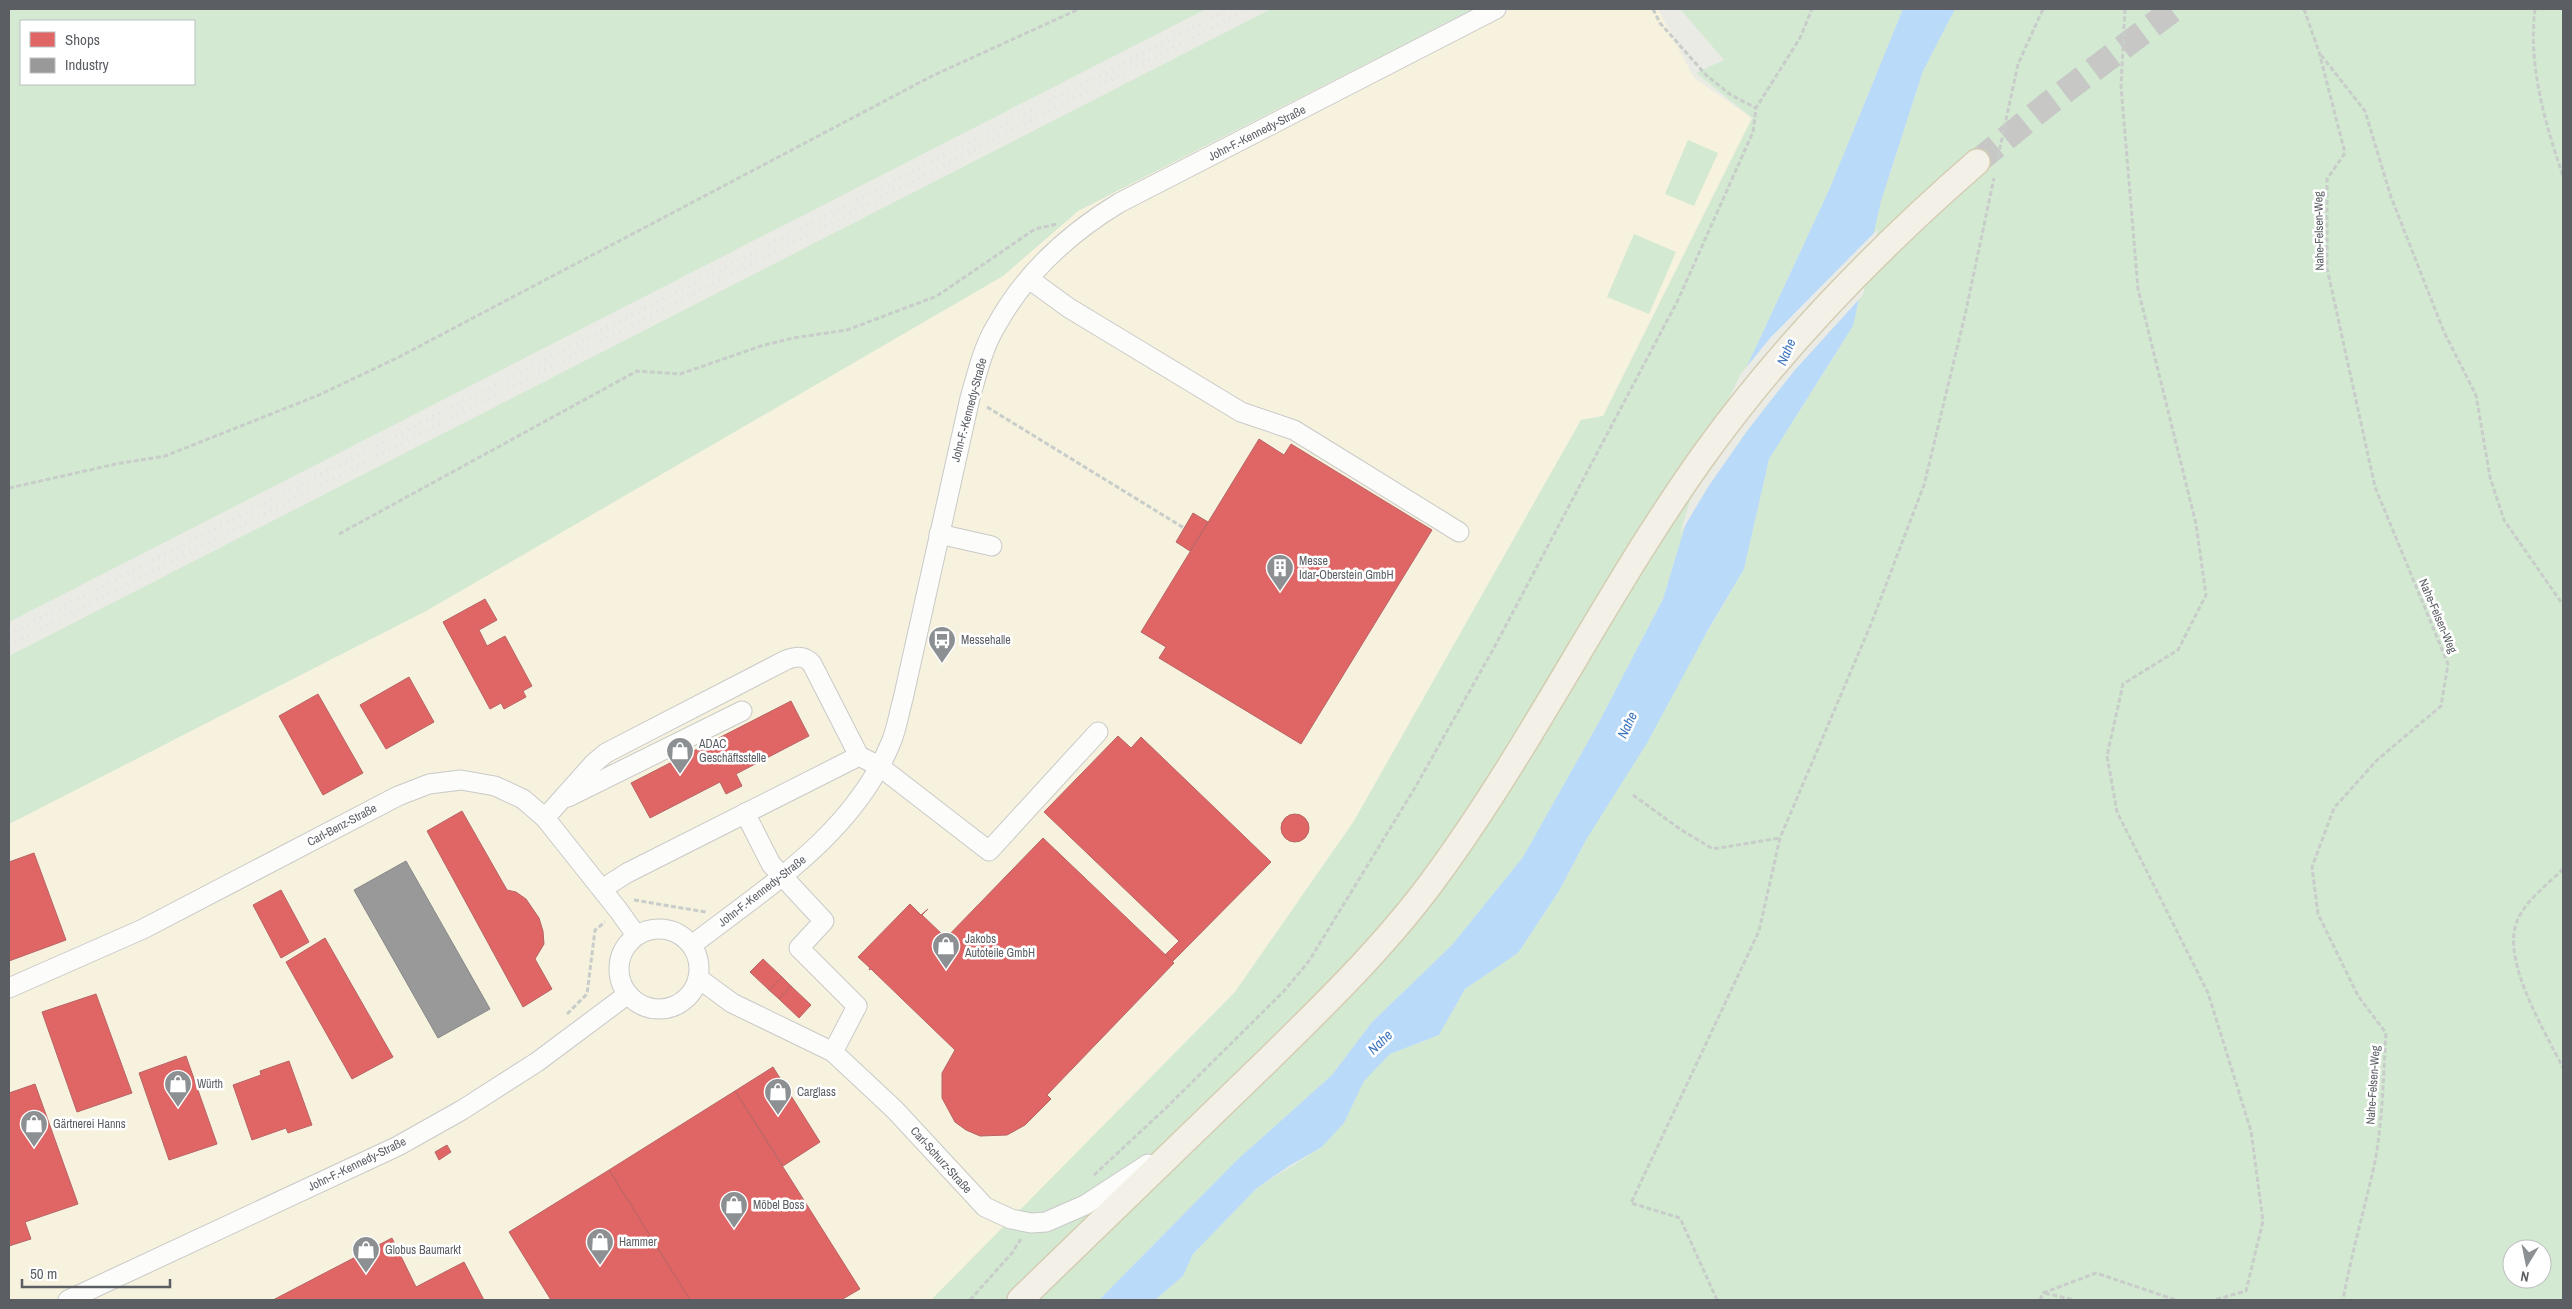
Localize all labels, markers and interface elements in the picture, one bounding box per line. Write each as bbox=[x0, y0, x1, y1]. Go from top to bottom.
legend bbox=[20, 20, 195, 85]
text: Shops bbox=[65, 29, 100, 50]
text: Industry bbox=[65, 54, 110, 75]
street label: John-F.-Kennedy-Straße bbox=[1206, 102, 1308, 164]
street label: Nahe-Felsen-Weg bbox=[2310, 191, 2328, 271]
water label: Nahe bbox=[1773, 336, 1799, 368]
street label: John-F.-Kennedy-Straße bbox=[947, 356, 991, 464]
building icon: Messe Idar-Oberstein GmbH bbox=[1265, 553, 1295, 592]
place label: Messe Idar-Oberstein GmbH bbox=[1299, 553, 1394, 583]
street label: Nahe-Felsen-Weg bbox=[2415, 576, 2461, 656]
bus stop icon: Messehalle bbox=[927, 625, 957, 664]
place label: Messehalle bbox=[961, 632, 1011, 648]
water label: Nahe bbox=[1613, 709, 1641, 741]
shop icon: ADAC Geschäftsstelle bbox=[665, 736, 695, 775]
place label: ADAC Geschäftsstelle bbox=[698, 736, 766, 766]
street label: Carl-Benz-Straße bbox=[304, 800, 380, 850]
street label: John-F.-Kennedy-Straße bbox=[715, 852, 809, 930]
shop icon: Jakobs Autoteile GmbH bbox=[931, 931, 961, 970]
place label: Jakobs Autoteile GmbH bbox=[964, 931, 1035, 961]
water label: Nahe bbox=[1364, 1026, 1396, 1058]
street label: Nahe-Felsen-Weg bbox=[2362, 1044, 2384, 1125]
shop icon: Würth bbox=[163, 1069, 193, 1108]
place label: Würth bbox=[197, 1076, 223, 1092]
shop icon: Carglass bbox=[763, 1077, 793, 1116]
place label: Carglass bbox=[797, 1084, 836, 1100]
shop icon: Gärtnerei Hanns bbox=[19, 1109, 49, 1148]
place label: Gärtnerei Hanns bbox=[53, 1116, 126, 1132]
street label: Carl-Schurz-Straße bbox=[907, 1123, 975, 1197]
street label: John-F.-Kennedy-Straße bbox=[305, 1133, 409, 1195]
shop icon: Möbel Boss bbox=[719, 1190, 749, 1229]
place label: Möbel Boss bbox=[753, 1197, 804, 1213]
shop icon: Hammer bbox=[585, 1227, 615, 1266]
place label: Hammer bbox=[619, 1234, 657, 1250]
shop icon: Globus Baumarkt bbox=[351, 1235, 381, 1274]
north arrow bbox=[2502, 1239, 2552, 1289]
place label: Globus Baumarkt bbox=[385, 1242, 461, 1258]
scale bar bbox=[22, 1256, 170, 1288]
text: 50 m bbox=[30, 1263, 57, 1284]
text: N bbox=[2519, 1267, 2530, 1286]

